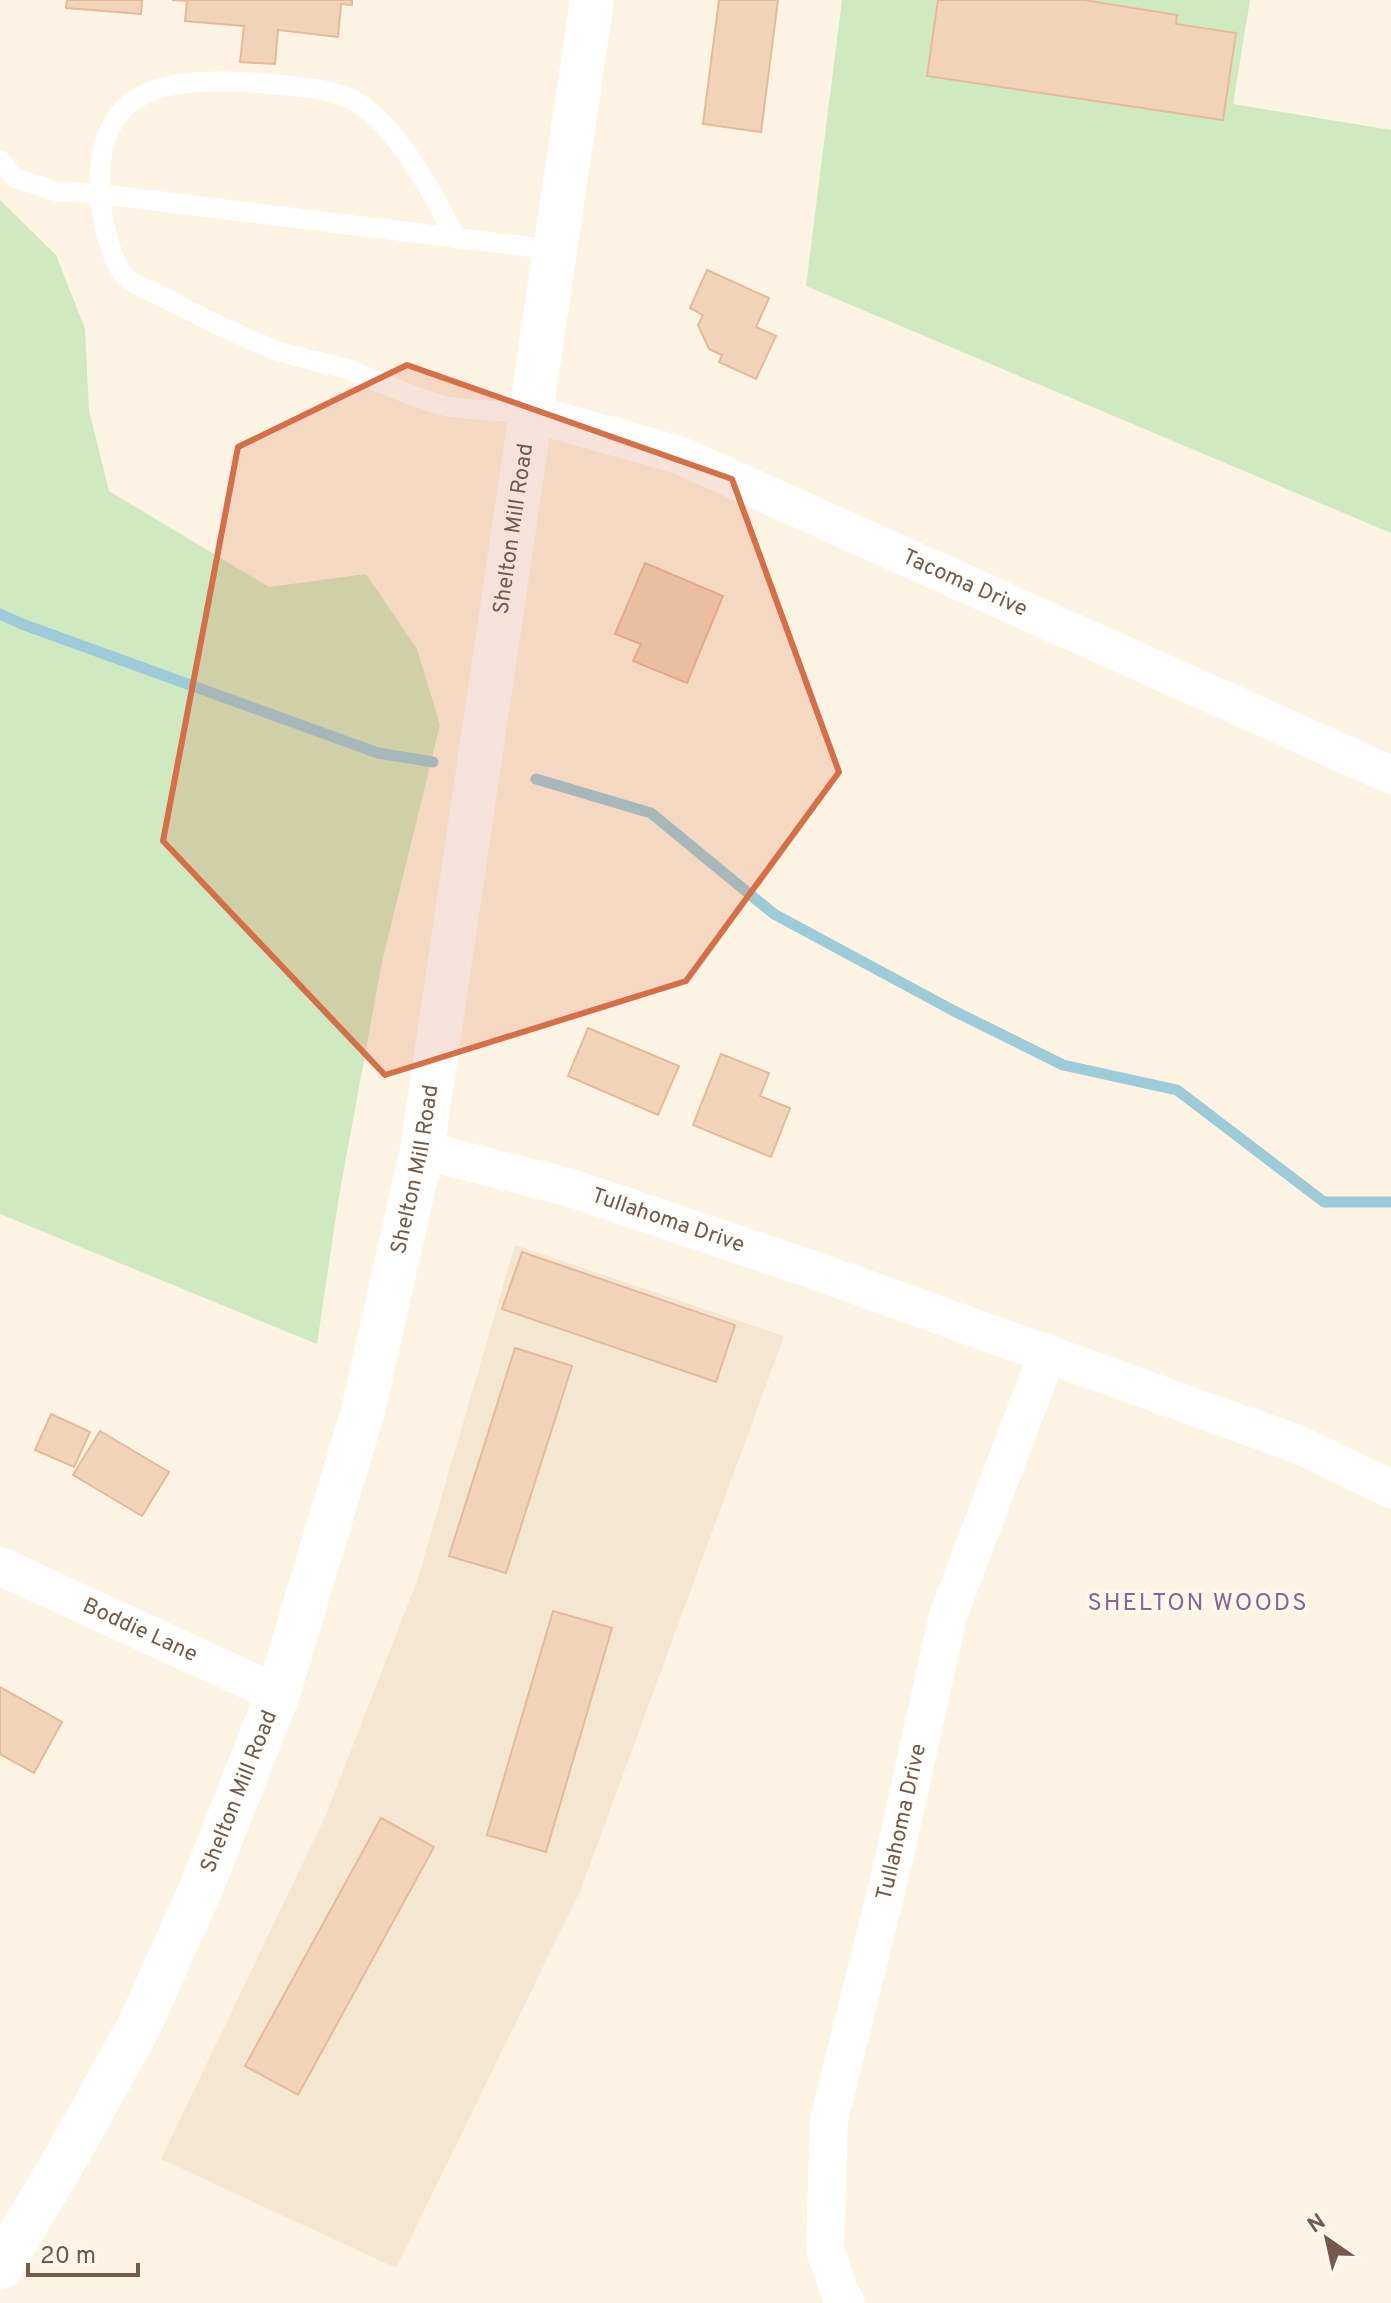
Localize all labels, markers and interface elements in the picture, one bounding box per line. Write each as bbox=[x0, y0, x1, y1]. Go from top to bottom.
street label: Shelton Mill Road bbox=[488, 442, 540, 616]
street label: Tacoma Drive bbox=[898, 544, 1031, 623]
street label: Shelton Mill Road bbox=[385, 1083, 445, 1257]
street label: Tullahoma Drive bbox=[588, 1182, 748, 1259]
district label: SHELTON WOODS bbox=[1087, 1589, 1309, 1619]
street label: Boddie Lane bbox=[78, 1592, 202, 1668]
street label: Shelton Mill Road bbox=[195, 1707, 284, 1877]
street label: Tullahoma Drive bbox=[871, 1741, 933, 1903]
north arrow bbox=[1287, 2199, 1367, 2279]
text: N bbox=[1303, 2209, 1331, 2240]
scale bar bbox=[28, 2227, 138, 2277]
text: 20 m bbox=[40, 2242, 96, 2272]

